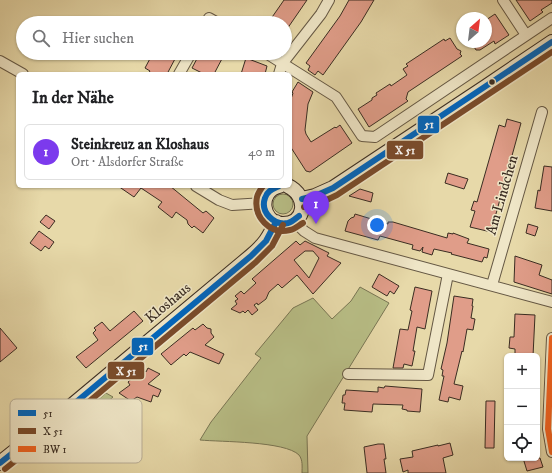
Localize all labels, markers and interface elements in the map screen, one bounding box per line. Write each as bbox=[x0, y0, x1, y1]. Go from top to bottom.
north arrow bbox=[456, 12, 492, 48]
search box bbox=[16, 16, 292, 60]
icon: search bbox=[30, 27, 52, 49]
text: Hier suchen bbox=[62, 29, 134, 48]
unlabelled marker bbox=[487, 77, 497, 87]
text: In der Nähe bbox=[32, 87, 114, 109]
line badge: 51 bbox=[417, 115, 440, 134]
text: 51 bbox=[423, 118, 434, 132]
text: Steinkreuz an Kloshaus bbox=[71, 135, 209, 154]
line badge: X 51 bbox=[386, 140, 424, 160]
text: 1 bbox=[44, 144, 48, 160]
text: 40 m bbox=[248, 144, 275, 160]
text: X 51 bbox=[395, 144, 415, 158]
street label: Am Lindchen bbox=[482, 153, 523, 237]
text: Ort · Alsdorfer Straße bbox=[71, 154, 184, 170]
pin: 1 bbox=[303, 191, 329, 224]
your location bbox=[367, 215, 387, 235]
street label: Kloshaus bbox=[141, 278, 195, 328]
line badge: 51 bbox=[131, 337, 154, 356]
text: 51 bbox=[137, 340, 148, 354]
map controls bbox=[504, 353, 540, 461]
button: + bbox=[504, 353, 540, 389]
line badge: X 51 bbox=[107, 361, 145, 380]
text: X 51 bbox=[116, 365, 136, 379]
button: − bbox=[504, 389, 540, 425]
legend bbox=[10, 399, 142, 463]
text: 51 bbox=[43, 407, 53, 421]
text: X 51 bbox=[43, 425, 63, 439]
button: locate bbox=[504, 425, 540, 461]
text: BW 1 bbox=[43, 443, 66, 457]

